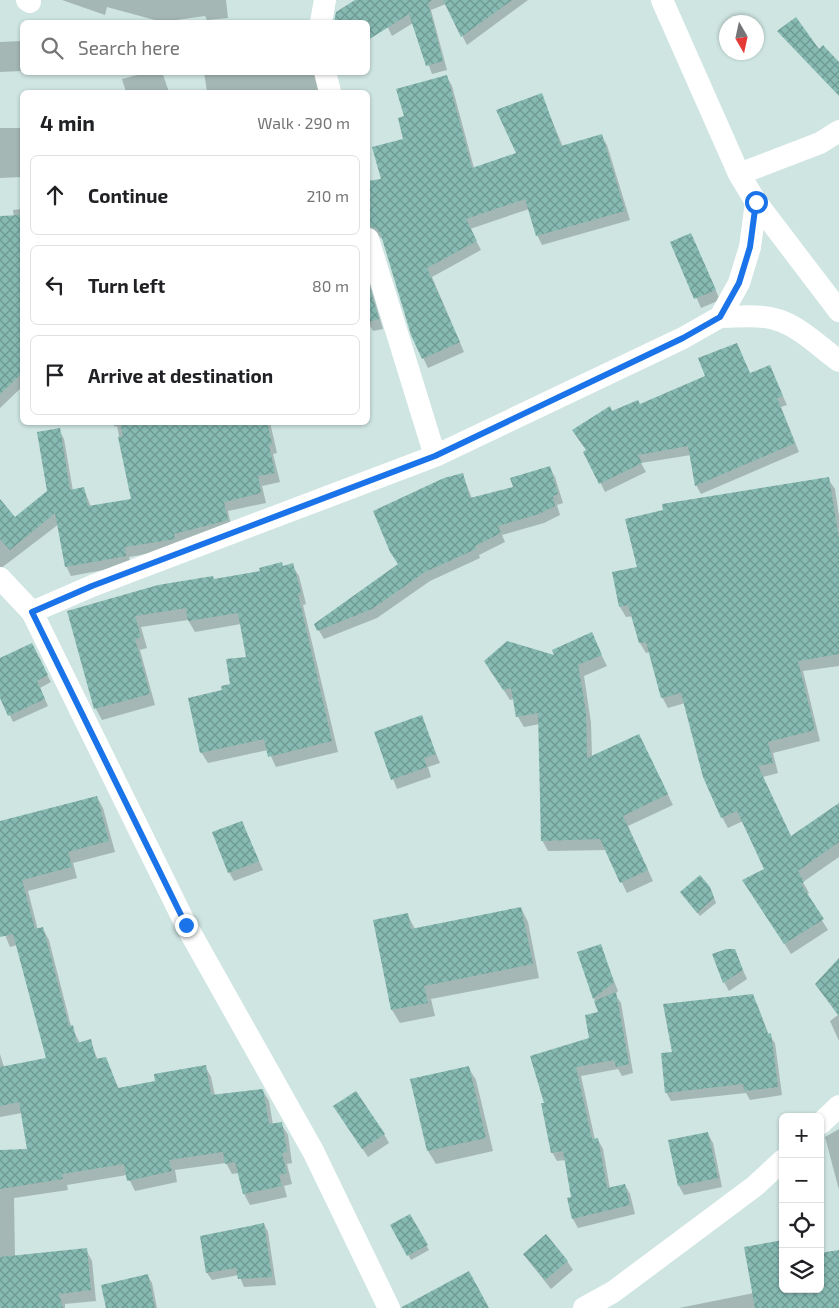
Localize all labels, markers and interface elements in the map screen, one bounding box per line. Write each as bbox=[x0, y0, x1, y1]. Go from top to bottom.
north arrow bbox=[719, 15, 764, 60]
search box bbox=[20, 20, 370, 75]
icon: search bbox=[38, 34, 66, 62]
text: Search here bbox=[78, 36, 180, 59]
text: 4 min bbox=[40, 110, 95, 135]
text: Walk · 290 m bbox=[257, 113, 350, 132]
icon: ahead bbox=[41, 181, 69, 209]
text: Continue bbox=[88, 184, 168, 207]
text: 210 m bbox=[306, 186, 349, 205]
route start bbox=[745, 191, 768, 214]
icon: left bbox=[41, 271, 69, 299]
text: Turn left bbox=[88, 274, 165, 297]
text: 80 m bbox=[312, 276, 349, 295]
icon: arrive bbox=[41, 361, 69, 389]
text: Arrive at destination bbox=[88, 364, 273, 387]
route end bbox=[175, 914, 198, 937]
map controls bbox=[779, 1113, 824, 1293]
button: + bbox=[779, 1113, 824, 1158]
button: − bbox=[779, 1158, 824, 1203]
button: locate bbox=[779, 1203, 824, 1248]
button: layers bbox=[779, 1248, 824, 1293]

